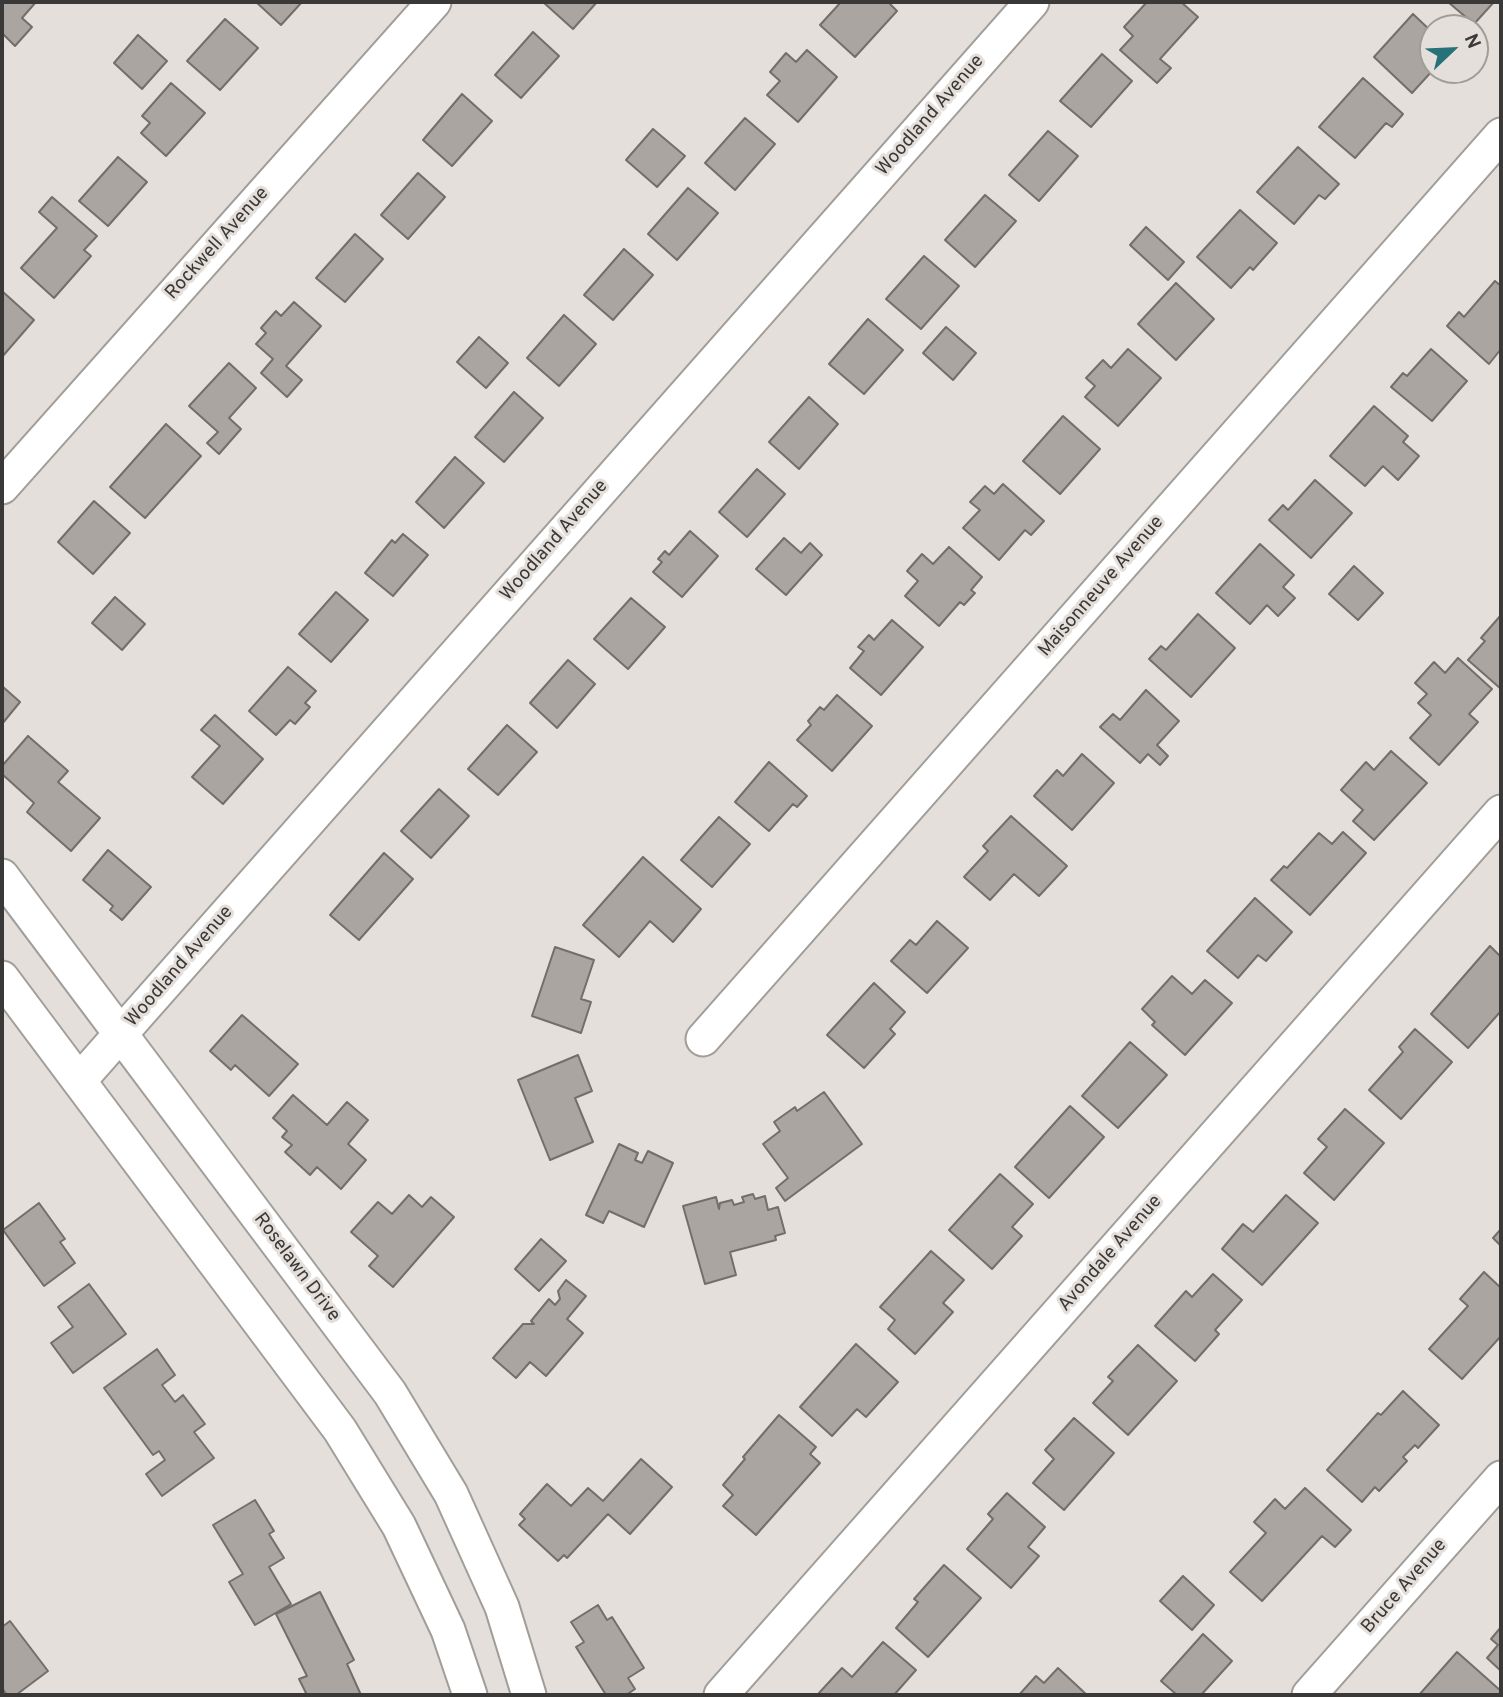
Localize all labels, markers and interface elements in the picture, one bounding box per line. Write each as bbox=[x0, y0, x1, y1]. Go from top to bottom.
north arrow bbox=[1419, 14, 1489, 84]
text: N bbox=[1458, 31, 1485, 53]
street label: Woodland Avenue bbox=[872, 51, 990, 181]
street label: Rockwell Avenue bbox=[161, 183, 275, 305]
street label: Woodland Avenue bbox=[496, 476, 614, 606]
street label: Maisonneuve Avenue bbox=[1034, 512, 1170, 662]
street label: Woodland Avenue bbox=[121, 902, 239, 1032]
street label: Avondale Avenue bbox=[1054, 1191, 1168, 1317]
street label: Roselawn Drive bbox=[248, 1209, 344, 1327]
street label: Bruce Avenue bbox=[1358, 1535, 1452, 1639]

